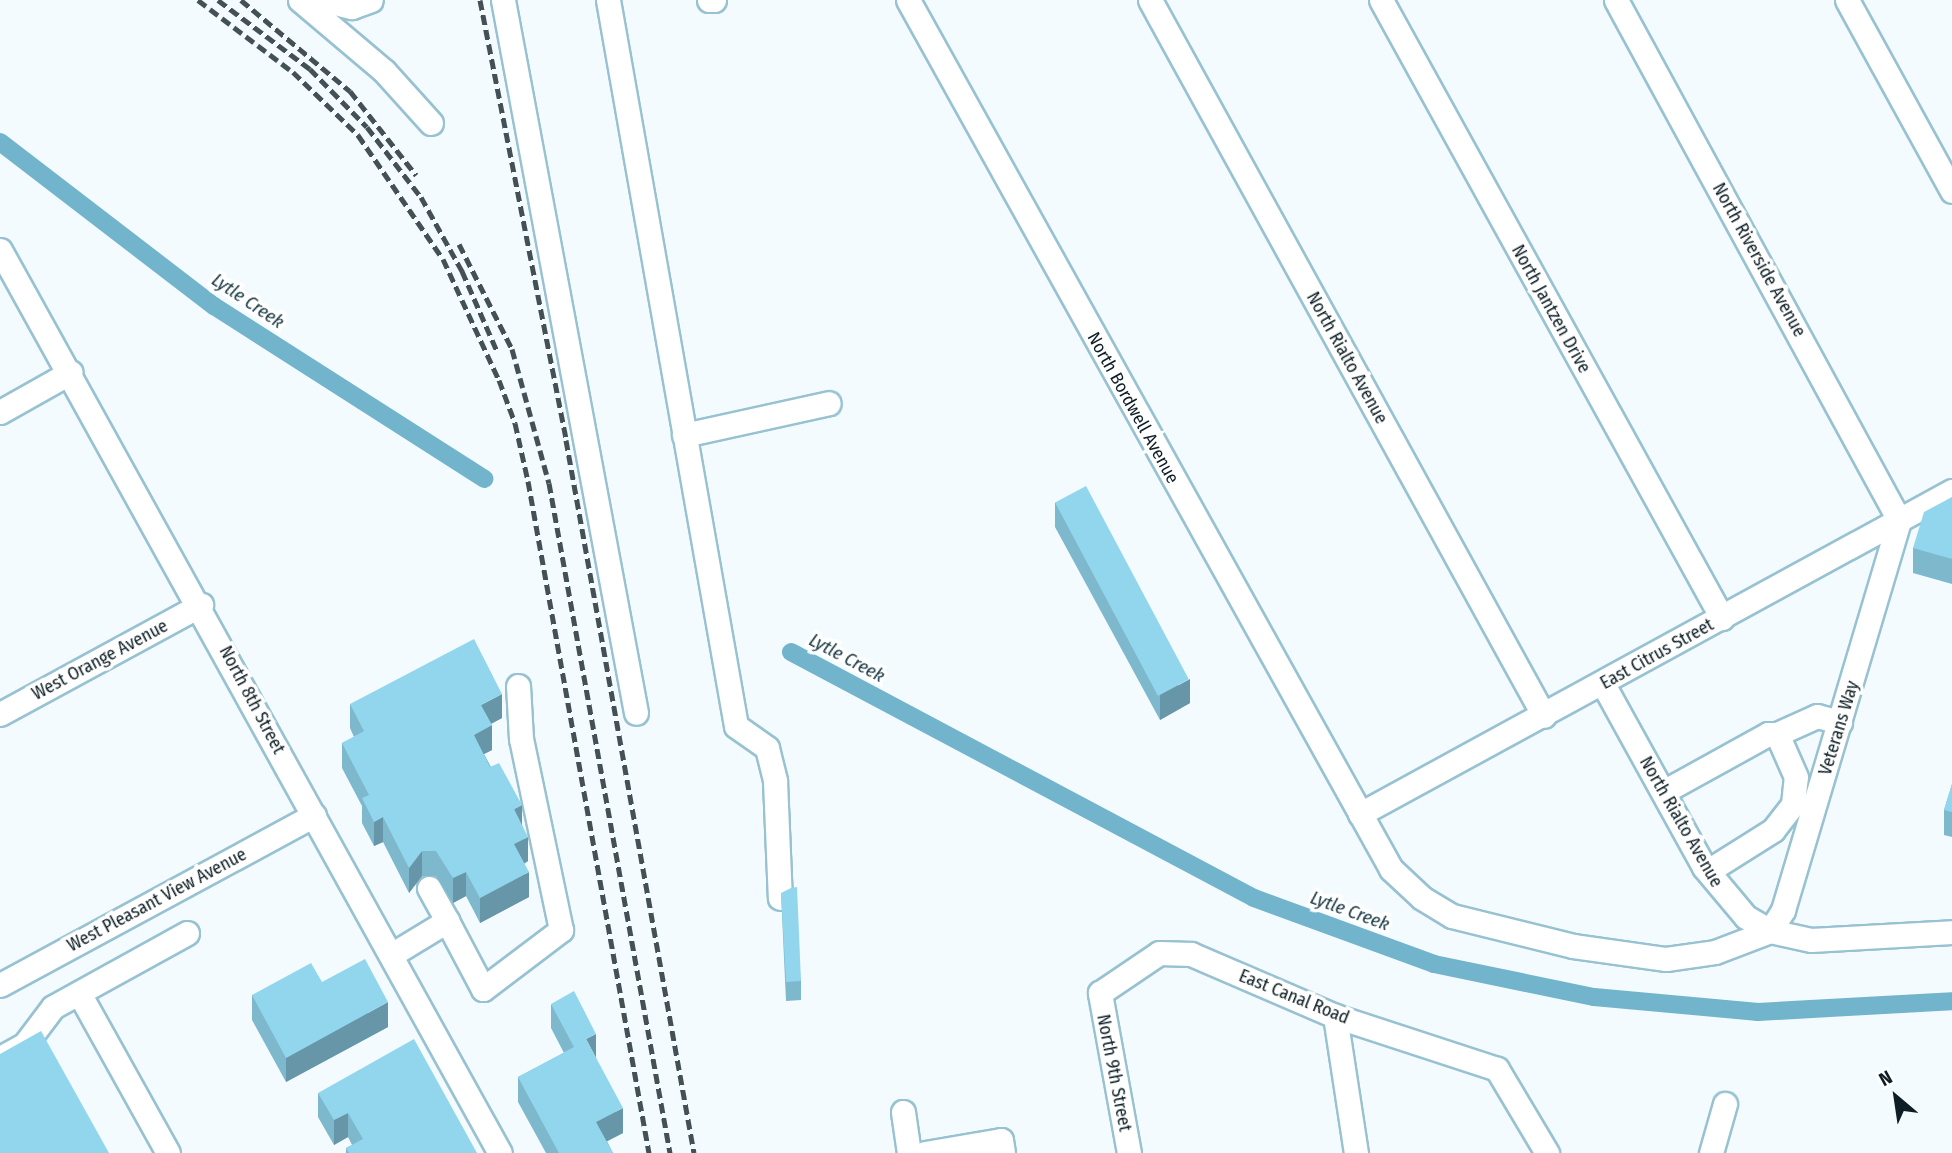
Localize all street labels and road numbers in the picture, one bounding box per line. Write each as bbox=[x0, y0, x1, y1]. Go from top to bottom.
street label: North Riverside Avenue bbox=[1708, 179, 1810, 341]
street label: North Jantzen Drive bbox=[1507, 241, 1595, 377]
street label: North Rialto Avenue bbox=[1302, 288, 1392, 428]
street label: North Bordwell Avenue bbox=[1082, 329, 1184, 487]
street label: East Citrus Street bbox=[1597, 614, 1717, 694]
street label: West Orange Avenue bbox=[28, 615, 172, 705]
street label: North 8th Street bbox=[214, 642, 290, 758]
street label: Veterans Way bbox=[1814, 678, 1864, 778]
street label: North Rialto Avenue bbox=[1635, 753, 1727, 891]
street label: West Pleasant View Avenue bbox=[64, 844, 250, 956]
street label: East Canal Road bbox=[1236, 965, 1352, 1029]
street label: North 9th Street bbox=[1092, 1013, 1136, 1133]

